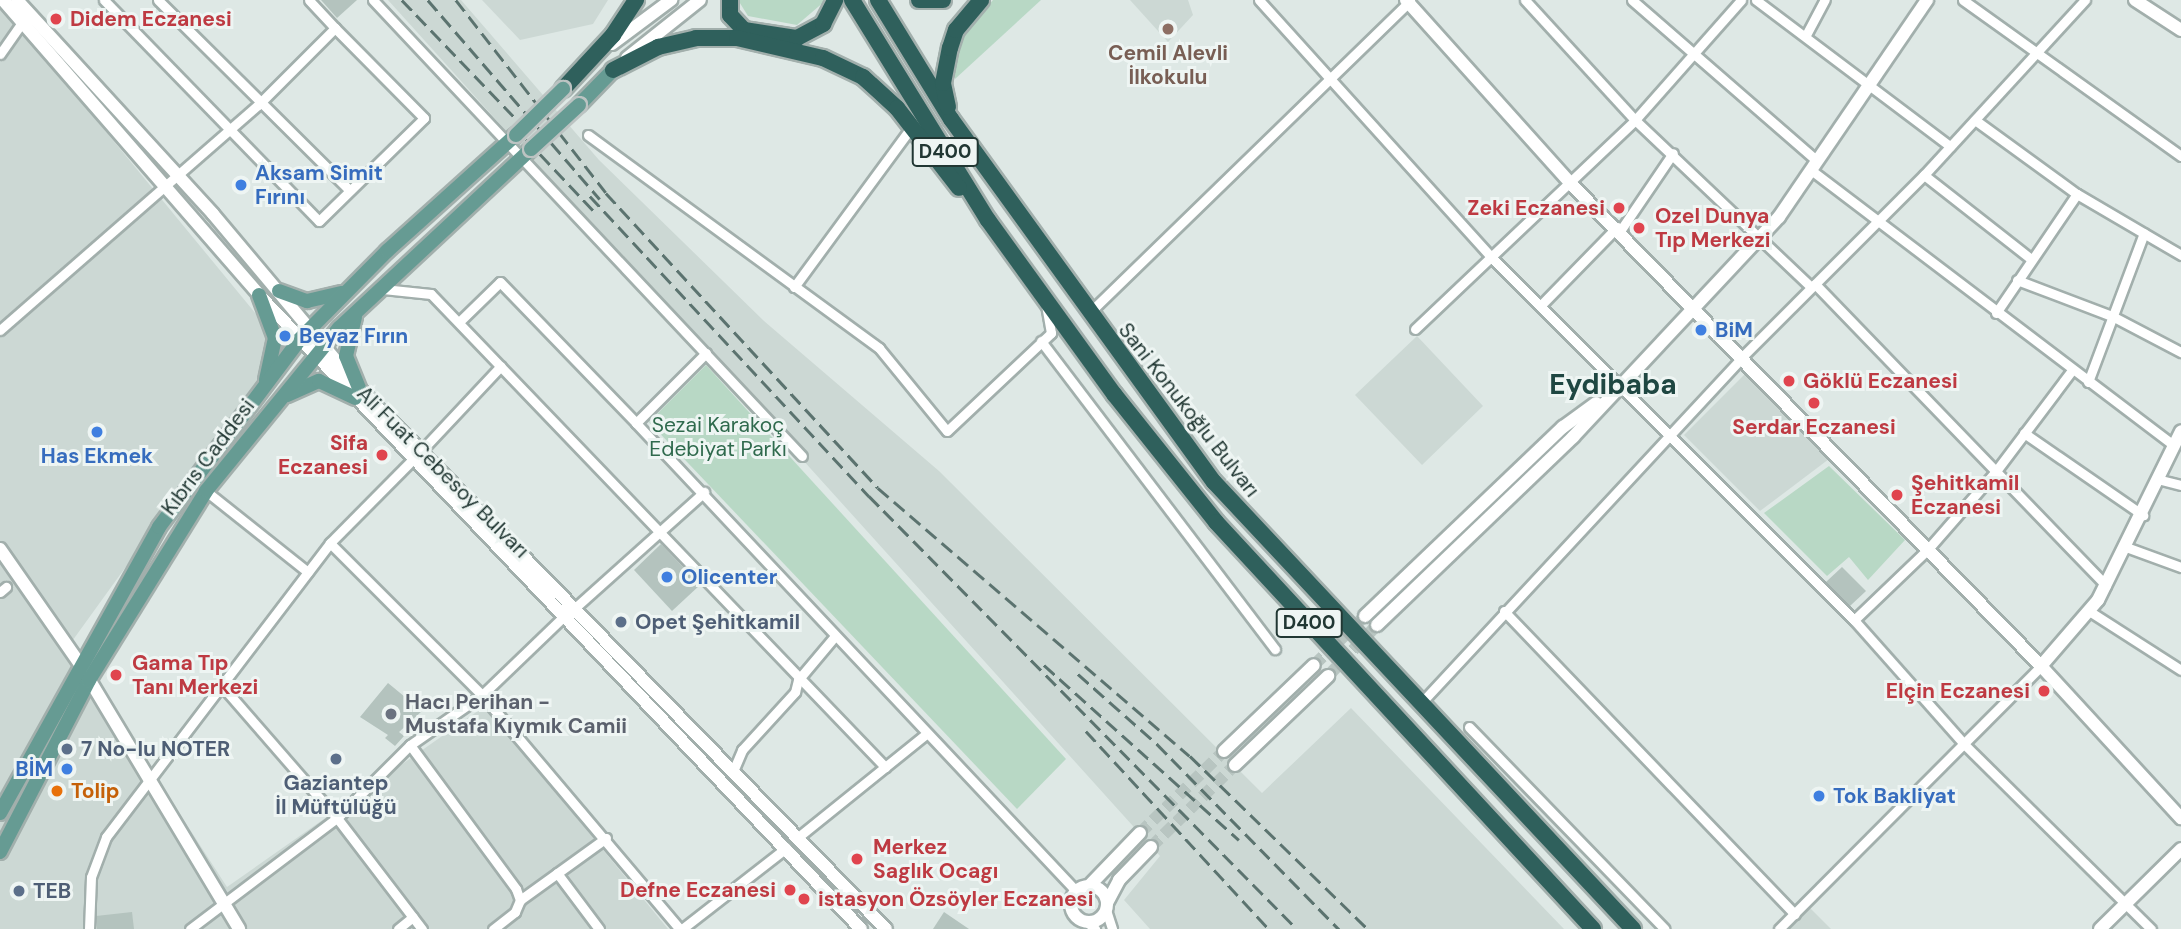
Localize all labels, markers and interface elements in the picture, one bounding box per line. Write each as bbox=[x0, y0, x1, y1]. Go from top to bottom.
place label: Didem Eczanesi bbox=[70, 6, 232, 32]
marker: Didem Eczanesi bbox=[48, 11, 64, 27]
marker: Cemil Alevli İlkokulu bbox=[1160, 21, 1176, 37]
place label: Cemil Alevli İlkokulu bbox=[1108, 40, 1228, 90]
road number: D400 bbox=[910, 136, 980, 168]
place label: Aksam Simit Fırını bbox=[255, 160, 383, 210]
marker: Aksam Simit Fırını bbox=[233, 177, 249, 193]
place label: Zeki Eczanesi bbox=[1467, 195, 1605, 221]
marker: Zeki Eczanesi bbox=[1611, 200, 1627, 216]
place label: Ozel Dunya Tıp Merkezi bbox=[1655, 203, 1771, 253]
marker: Ozel Dunya Tıp Merkezi bbox=[1629, 218, 1649, 238]
place label: BiM bbox=[1715, 317, 1753, 343]
street label: Sani Konukoğlu Bulvarı bbox=[1113, 318, 1265, 502]
marker: BiM bbox=[1693, 322, 1709, 338]
place label: Beyaz Fırın bbox=[299, 323, 408, 349]
marker: Beyaz Fırın bbox=[277, 328, 293, 344]
district label: Eydibaba bbox=[1549, 368, 1677, 402]
place label: Göklü Eczanesi bbox=[1803, 368, 1958, 394]
marker: Göklü Eczanesi bbox=[1781, 373, 1797, 389]
street label: Ali Fuat Cebesoy Bulvarı bbox=[352, 381, 534, 563]
street label: Kıbrıs Caddesi bbox=[156, 394, 260, 520]
marker: Serdar Eczanesi bbox=[1806, 395, 1822, 411]
park label: Sezai Karakoç Edebiyat Parkı bbox=[649, 412, 787, 462]
place label: Serdar Eczanesi bbox=[1732, 414, 1896, 440]
marker: Has Ekmek bbox=[89, 424, 105, 440]
place label: Sifa Eczanesi bbox=[278, 430, 368, 480]
place label: Has Ekmek bbox=[41, 443, 153, 469]
marker: Sifa Eczanesi bbox=[374, 447, 390, 463]
place label: Şehitkamil Eczanesi bbox=[1911, 470, 2019, 520]
marker: Şehitkamil Eczanesi bbox=[1889, 487, 1905, 503]
place label: Olicenter bbox=[681, 564, 777, 590]
marker: Olicenter bbox=[659, 569, 675, 585]
road number: D400 bbox=[1274, 608, 1344, 638]
place label: Opet Şehitkamil bbox=[635, 609, 800, 635]
marker: Opet Şehitkamil bbox=[613, 614, 629, 630]
place label: Gama Tıp Tanı Merkezi bbox=[132, 650, 258, 700]
marker: Gama Tıp Tanı Merkezi bbox=[106, 665, 126, 685]
place label: Elçin Eczanesi bbox=[1886, 678, 2030, 704]
marker: Elçin Eczanesi bbox=[2036, 683, 2052, 699]
place label: Hacı Perihan - Mustafa Kıymık Camii bbox=[405, 689, 627, 739]
marker: Hacı Perihan - Mustafa Kıymık Camii bbox=[383, 706, 399, 722]
place label: 7 No-lu NOTER bbox=[81, 736, 230, 762]
marker: 7 No-lu NOTER bbox=[59, 741, 75, 757]
marker: Gaziantep İl Müftülüğü bbox=[328, 751, 344, 767]
place label: BİM bbox=[15, 756, 53, 782]
marker: BİM bbox=[59, 761, 75, 777]
place label: Gaziantep İl Müftülüğü bbox=[275, 770, 397, 820]
place label: Tolip bbox=[71, 778, 120, 804]
marker: Tolip bbox=[49, 783, 65, 799]
place label: Tok Bakliyat bbox=[1833, 783, 1956, 809]
marker: Tok Bakliyat bbox=[1811, 788, 1827, 804]
place label: Merkez Saglık Ocagı bbox=[873, 834, 998, 884]
marker: Merkez Saglık Ocagı bbox=[847, 849, 867, 869]
place label: Defne Eczanesi bbox=[620, 877, 776, 903]
place label: TEB bbox=[33, 878, 71, 904]
marker: Defne Eczanesi bbox=[782, 882, 798, 898]
marker: TEB bbox=[11, 883, 27, 899]
place label: istasyon Özsöyler Eczanesi bbox=[818, 886, 1093, 912]
marker: istasyon Özsöyler Eczanesi bbox=[796, 891, 812, 907]

